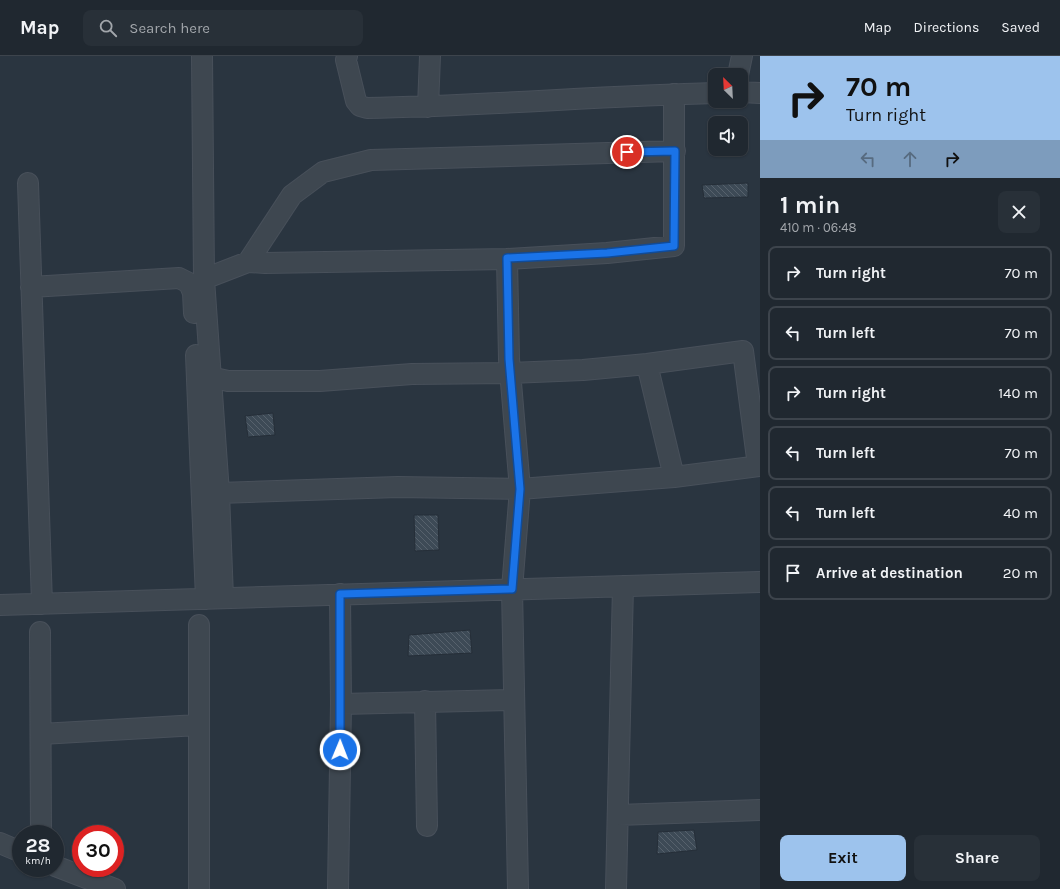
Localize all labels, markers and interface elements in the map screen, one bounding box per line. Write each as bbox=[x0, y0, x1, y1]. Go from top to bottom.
search box bbox=[83, 10, 363, 46]
text: Map bbox=[20, 17, 59, 39]
icon: search bbox=[97, 17, 119, 39]
text: Search here bbox=[129, 19, 210, 37]
text: Map bbox=[864, 19, 892, 36]
text: Directions bbox=[914, 19, 979, 36]
text: Saved bbox=[1001, 19, 1040, 36]
north arrow bbox=[708, 68, 748, 108]
map controls bbox=[708, 68, 748, 156]
text: 70 m bbox=[846, 70, 911, 103]
icon: right bbox=[780, 72, 832, 124]
text: Turn right bbox=[846, 104, 926, 126]
button: sound bbox=[708, 116, 748, 156]
pin bbox=[610, 135, 644, 169]
icon: arrive bbox=[616, 141, 638, 163]
icon: left bbox=[857, 148, 879, 170]
icon: ahead bbox=[899, 148, 921, 170]
icon: right bbox=[941, 148, 963, 170]
text: 1 min bbox=[780, 191, 840, 219]
button: close bbox=[998, 191, 1040, 233]
text: 410 m · 06:48 bbox=[780, 220, 856, 235]
icon: right bbox=[782, 262, 804, 284]
text: Turn right bbox=[816, 264, 886, 282]
text: 70 m bbox=[1004, 264, 1038, 282]
icon: left bbox=[782, 322, 804, 344]
text: Turn left bbox=[816, 324, 875, 342]
text: 70 m bbox=[1004, 324, 1038, 342]
icon: right bbox=[782, 382, 804, 404]
text: Turn right bbox=[816, 384, 886, 402]
text: 140 m bbox=[998, 384, 1038, 402]
icon: left bbox=[782, 442, 804, 464]
text: Turn left bbox=[816, 444, 875, 462]
text: 70 m bbox=[1004, 444, 1038, 462]
icon: left bbox=[782, 502, 804, 524]
text: Turn left bbox=[816, 504, 875, 522]
text: 40 m bbox=[1003, 504, 1038, 522]
icon: arrive bbox=[782, 562, 804, 584]
text: Arrive at destination bbox=[816, 564, 963, 582]
text: 20 m bbox=[1003, 564, 1038, 582]
position arrow bbox=[319, 729, 361, 771]
speed limit sign: 30 bbox=[72, 825, 124, 877]
text: 28 bbox=[25, 834, 51, 857]
button: Exit bbox=[780, 835, 906, 881]
button: Share bbox=[914, 835, 1040, 881]
text: km/h bbox=[25, 855, 51, 867]

